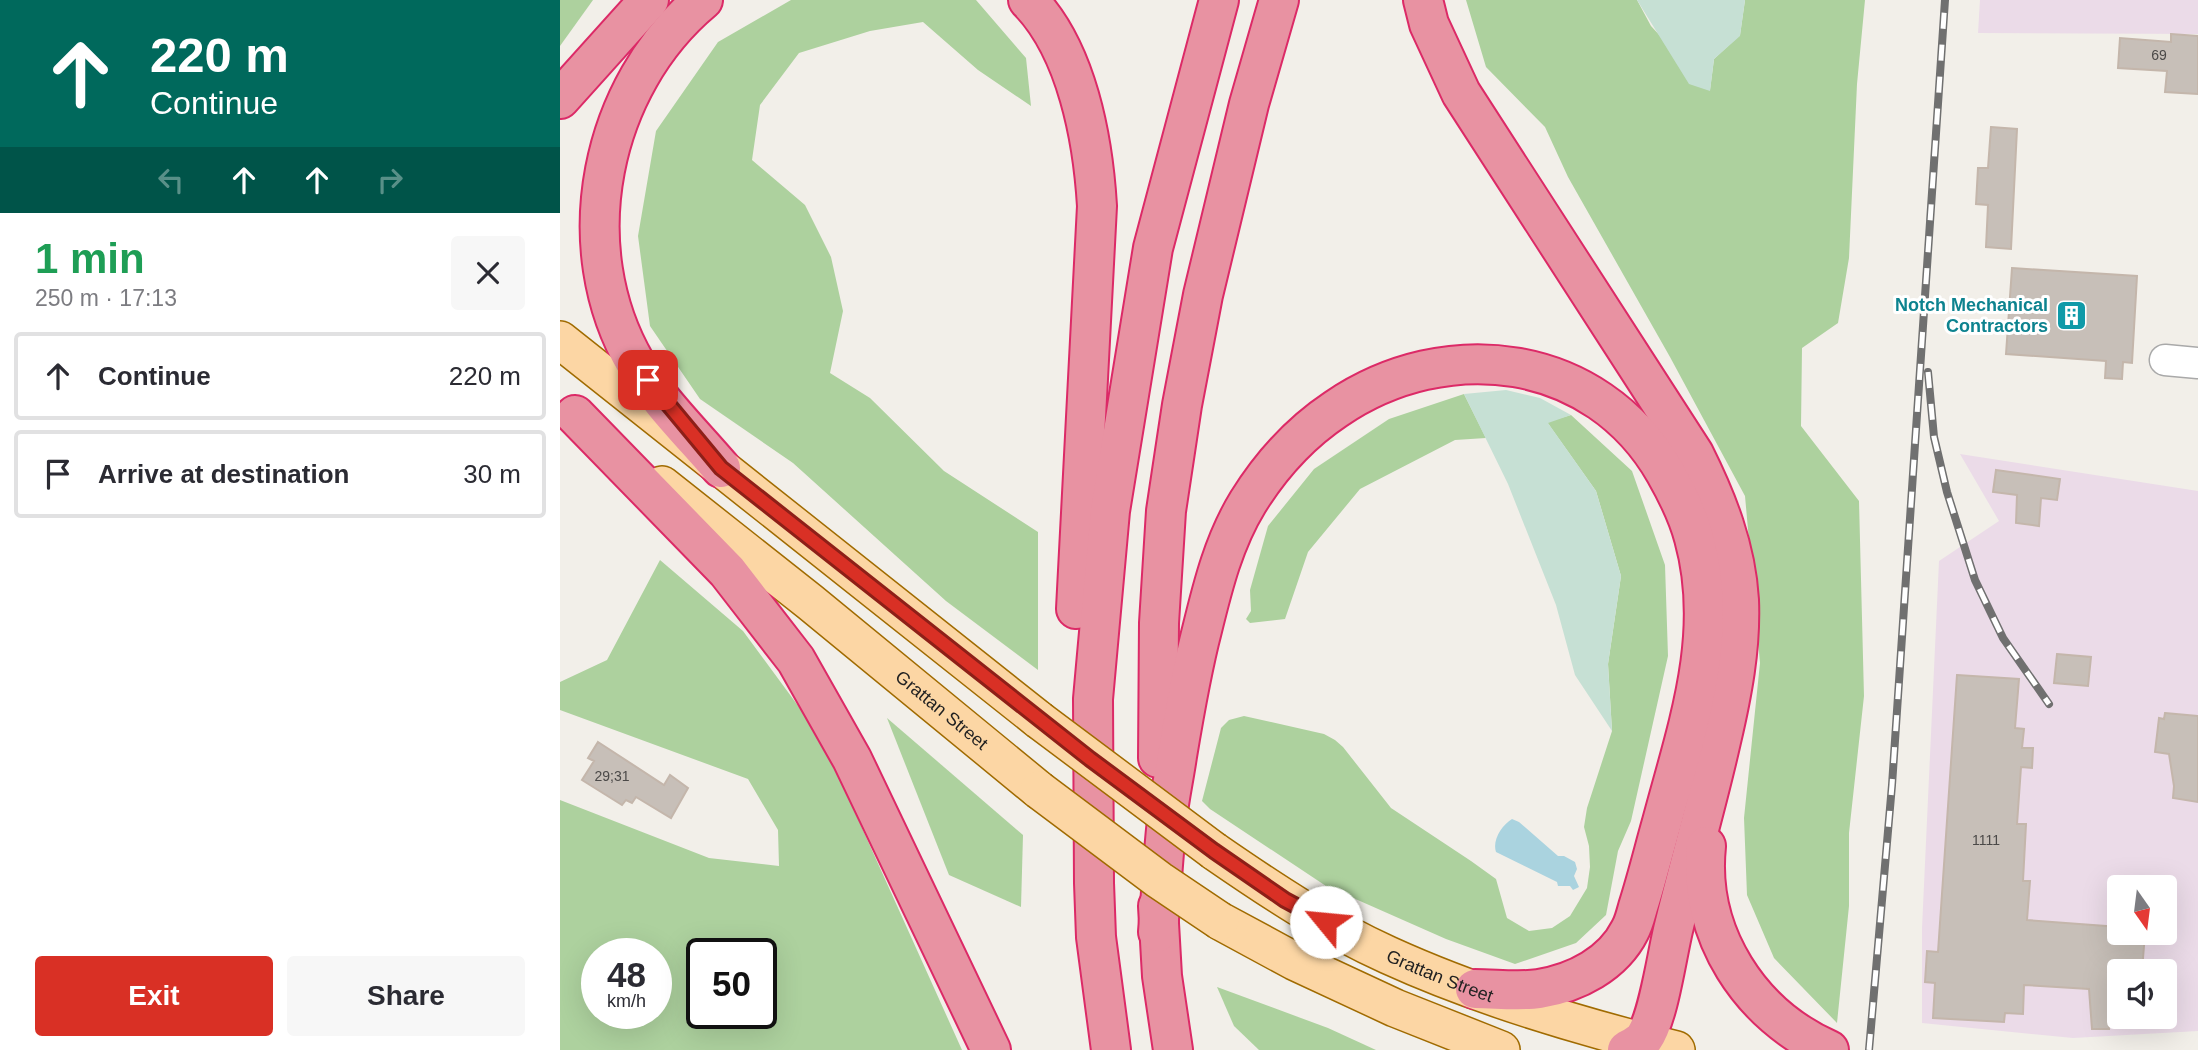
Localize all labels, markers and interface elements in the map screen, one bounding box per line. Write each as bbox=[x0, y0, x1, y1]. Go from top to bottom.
icon: ahead bbox=[35, 28, 126, 119]
text: 220 m bbox=[150, 28, 289, 82]
house number: 69 bbox=[2151, 47, 2167, 63]
text: Continue bbox=[150, 85, 278, 121]
icon: left bbox=[152, 161, 190, 199]
icon: ahead bbox=[225, 161, 263, 199]
icon: ahead bbox=[298, 161, 336, 199]
icon: right bbox=[371, 161, 409, 199]
text: 1 min bbox=[35, 235, 145, 282]
button: close bbox=[451, 236, 525, 310]
text: 250 m · 17:13 bbox=[35, 285, 177, 311]
place label: Notch Mechanical Contractors bbox=[1895, 295, 2048, 336]
building icon: Notch Mechanical Contractors bbox=[2054, 298, 2088, 332]
pin bbox=[618, 350, 678, 410]
icon: ahead bbox=[39, 357, 77, 395]
text: Continue bbox=[98, 361, 211, 391]
text: 220 m bbox=[449, 361, 521, 391]
icon: arrive bbox=[629, 361, 667, 399]
icon: arrive bbox=[39, 455, 77, 493]
text: Arrive at destination bbox=[98, 459, 349, 489]
text: 30 m bbox=[463, 459, 521, 489]
street label: Grattan Street bbox=[892, 666, 992, 754]
house number: 29;31 bbox=[594, 768, 630, 784]
house number: 1111 bbox=[1972, 832, 2000, 848]
north arrow bbox=[2107, 875, 2177, 945]
map controls bbox=[2107, 875, 2177, 1029]
position arrow bbox=[1289, 885, 1363, 959]
speed limit sign: 50 bbox=[686, 938, 777, 1029]
street label: Grattan Street bbox=[1383, 946, 1496, 1006]
text: 48 bbox=[607, 955, 646, 994]
button: Exit bbox=[35, 956, 273, 1036]
button: Share bbox=[287, 956, 525, 1036]
button: sound bbox=[2107, 959, 2177, 1029]
text: km/h bbox=[607, 991, 646, 1011]

